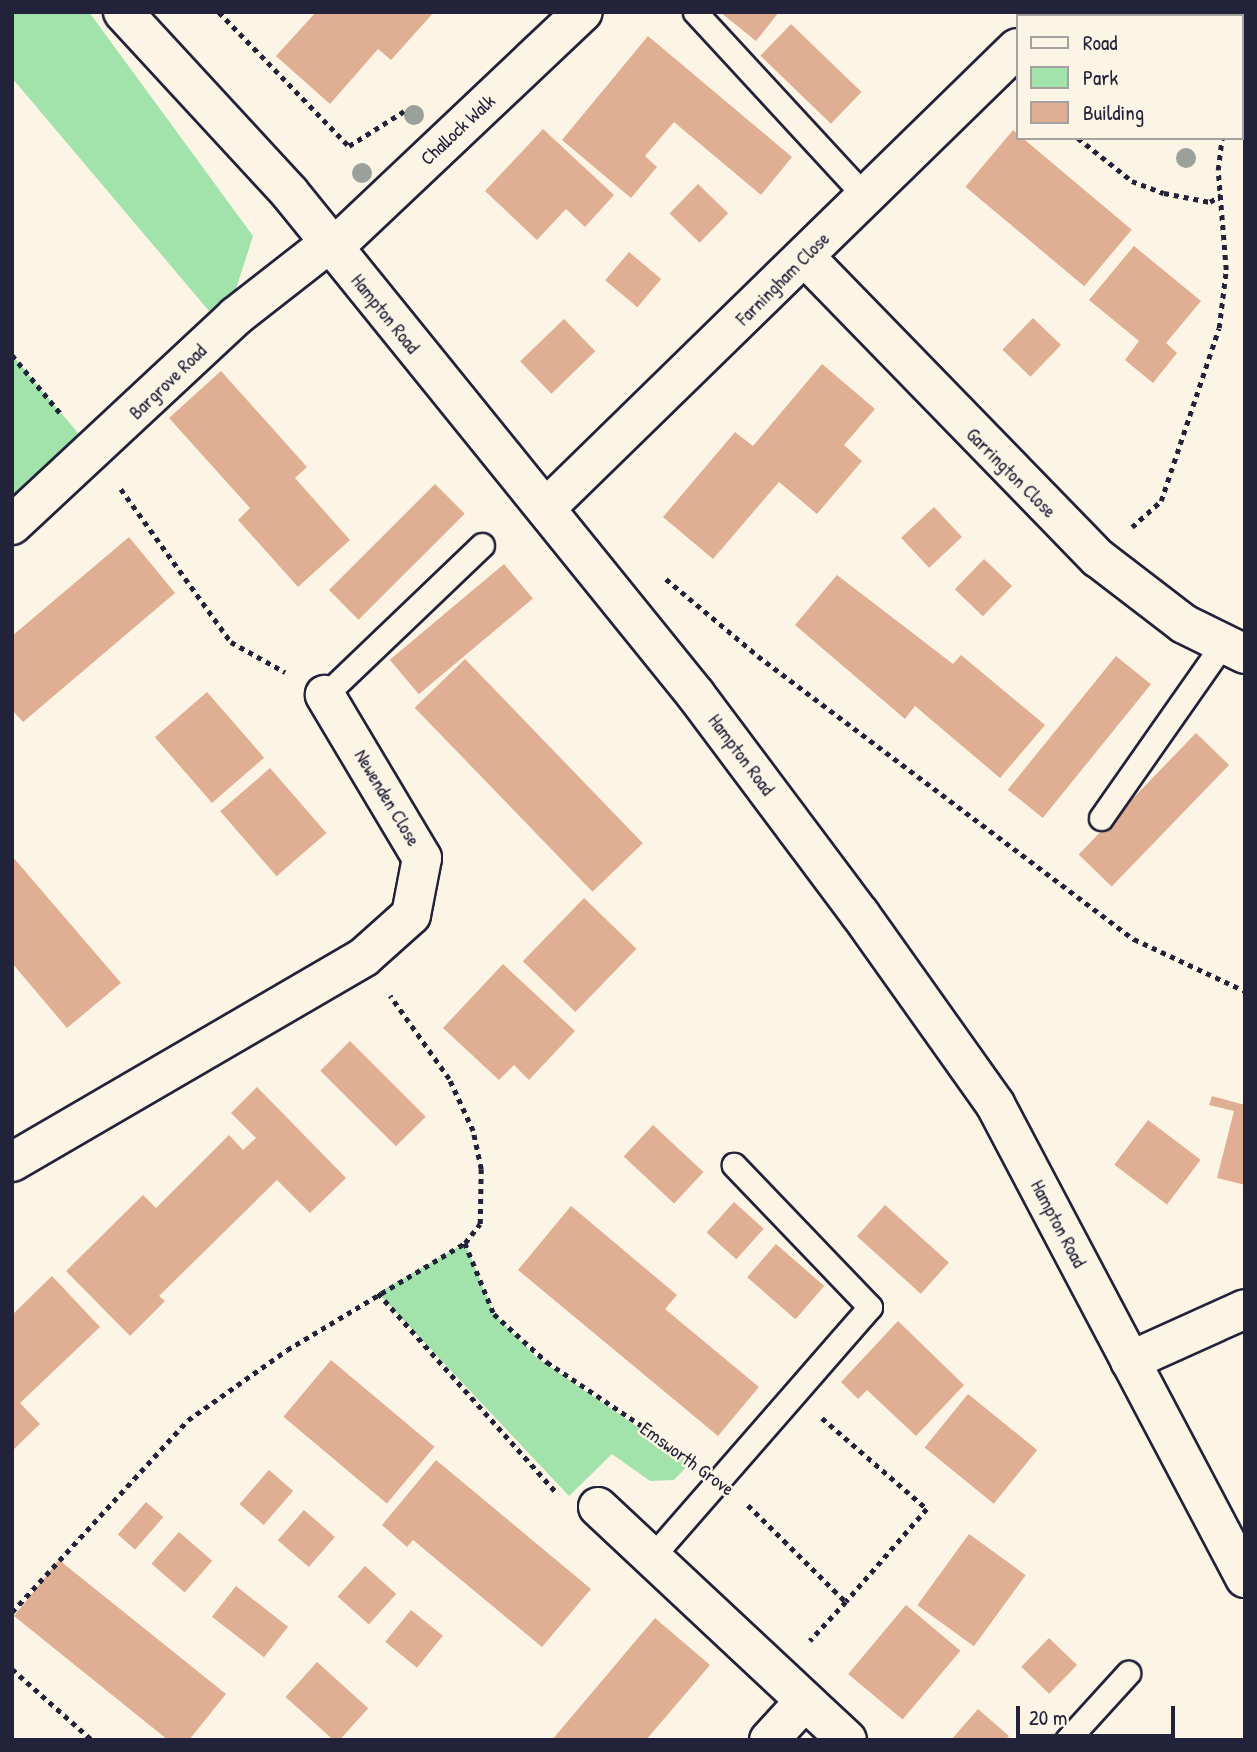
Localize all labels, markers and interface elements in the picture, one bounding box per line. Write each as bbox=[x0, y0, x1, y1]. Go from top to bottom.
legend bbox=[1016, 14, 1243, 140]
text: Road bbox=[1083, 28, 1117, 57]
text: Park bbox=[1083, 63, 1118, 92]
street label: Challock Walk bbox=[416, 90, 500, 170]
text: Building bbox=[1083, 98, 1144, 127]
street label: Farningham Close bbox=[732, 228, 834, 330]
street label: Hampton Road bbox=[346, 270, 424, 358]
street label: Bargrove Road bbox=[125, 340, 211, 424]
street label: Garrington Close bbox=[961, 423, 1061, 523]
street label: Hampton Road bbox=[703, 710, 779, 800]
street label: Newenden Close bbox=[349, 746, 425, 850]
street label: Hampton Road bbox=[1025, 1176, 1091, 1272]
street label: Emsworth Grove bbox=[636, 1417, 738, 1501]
scale bar bbox=[1019, 1692, 1178, 1736]
text: 20 m bbox=[1029, 1703, 1067, 1732]

